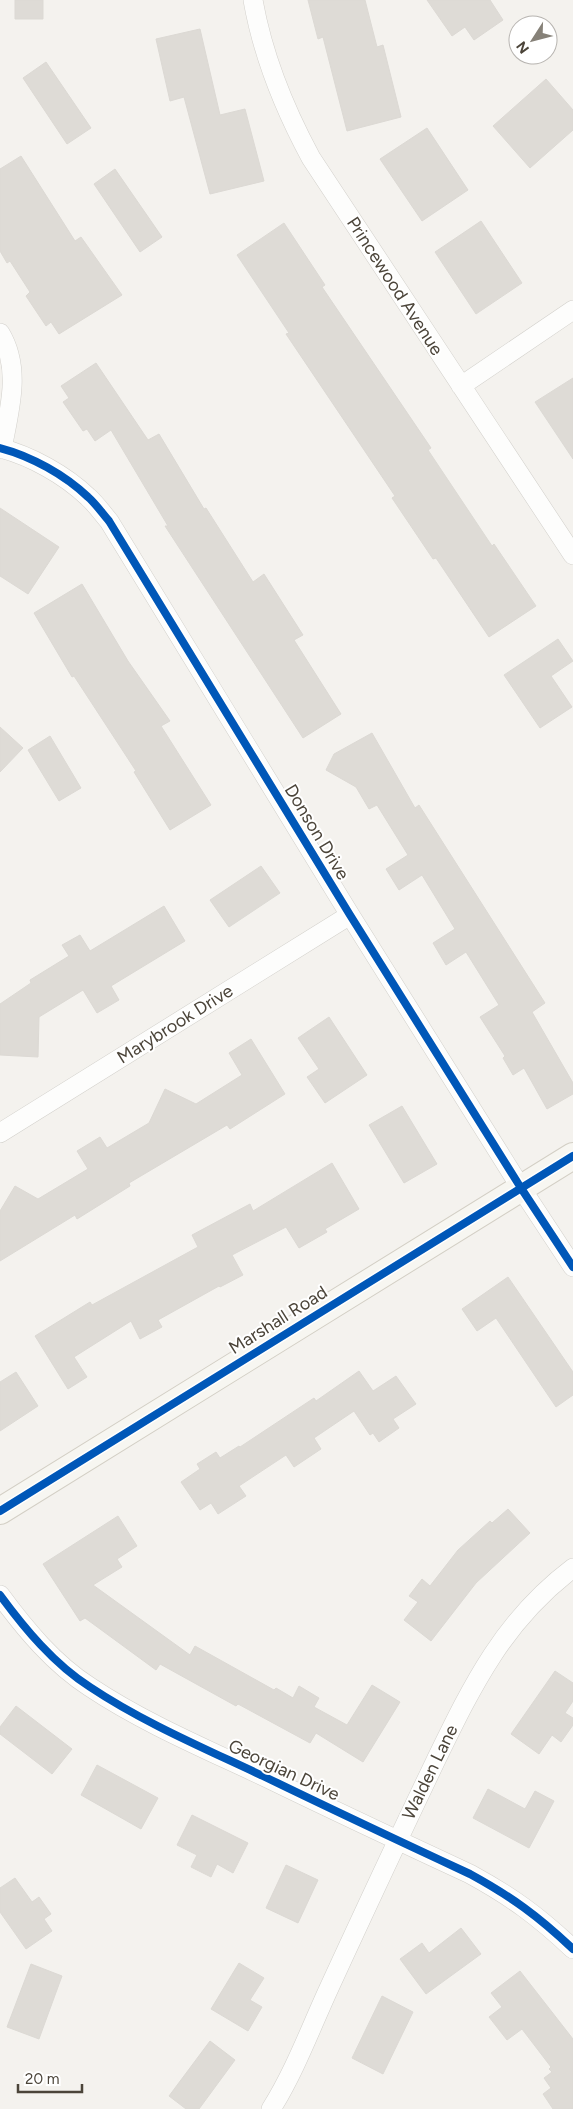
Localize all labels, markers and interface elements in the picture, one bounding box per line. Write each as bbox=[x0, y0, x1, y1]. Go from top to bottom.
north arrow bbox=[508, 15, 558, 65]
text: N bbox=[513, 38, 533, 57]
street label: Princewood Avenue bbox=[342, 213, 448, 359]
street label: Donson Drive bbox=[280, 780, 354, 884]
street label: Marybrook Drive bbox=[113, 980, 237, 1068]
street label: Marshall Road bbox=[225, 1281, 331, 1359]
street label: Walden Lane bbox=[398, 1721, 463, 1823]
street label: Georgian Drive bbox=[225, 1735, 343, 1805]
scale bar bbox=[18, 2062, 81, 2094]
text: 20 m bbox=[25, 2070, 59, 2088]

